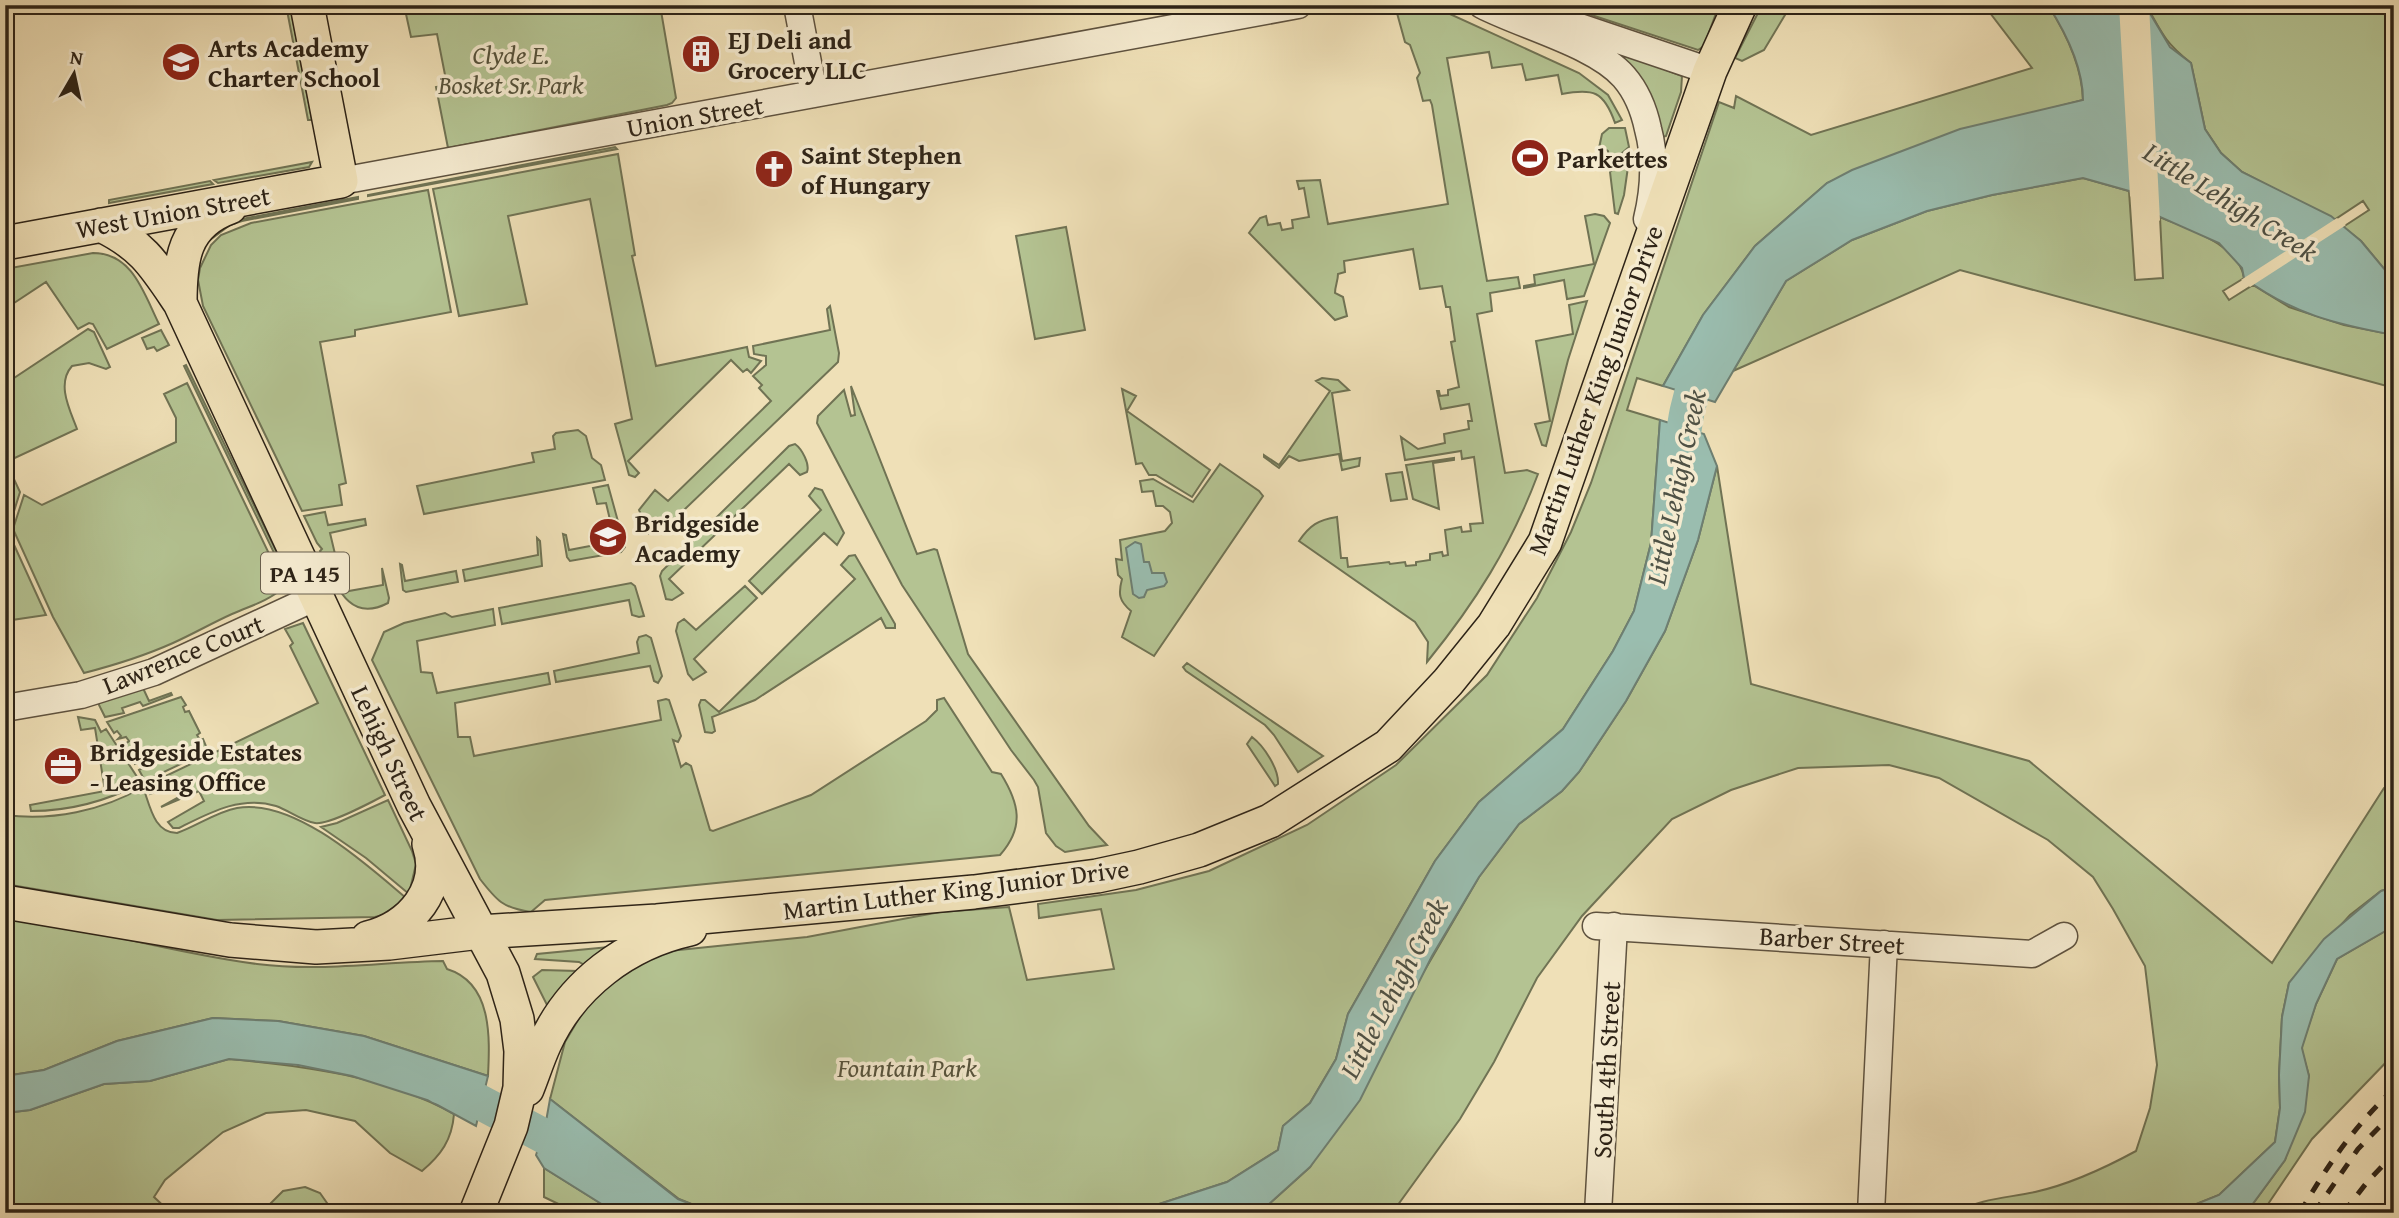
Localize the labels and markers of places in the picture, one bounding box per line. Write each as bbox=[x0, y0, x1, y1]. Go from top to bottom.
place label: EJ Deli and Grocery LLC bbox=[728, 20, 867, 89]
place label: Arts Academy Charter School bbox=[208, 28, 380, 97]
building icon: EJ Deli and Grocery LLC bbox=[680, 33, 722, 75]
school or university icon: Arts Academy Charter School bbox=[160, 41, 202, 83]
place label: Saint Stephen of Hungary bbox=[801, 135, 962, 204]
sports icon: Parkettes bbox=[1509, 137, 1551, 179]
place label: Parkettes bbox=[1557, 139, 1668, 178]
church icon: Saint Stephen of Hungary bbox=[753, 148, 795, 190]
place label: Bridgeside Academy bbox=[635, 503, 760, 572]
school or university icon: Bridgeside Academy bbox=[587, 516, 629, 558]
place label: Bridgeside Estates - Leasing Office bbox=[90, 732, 302, 801]
office icon: Bridgeside Estates - Leasing Office bbox=[42, 745, 84, 787]

